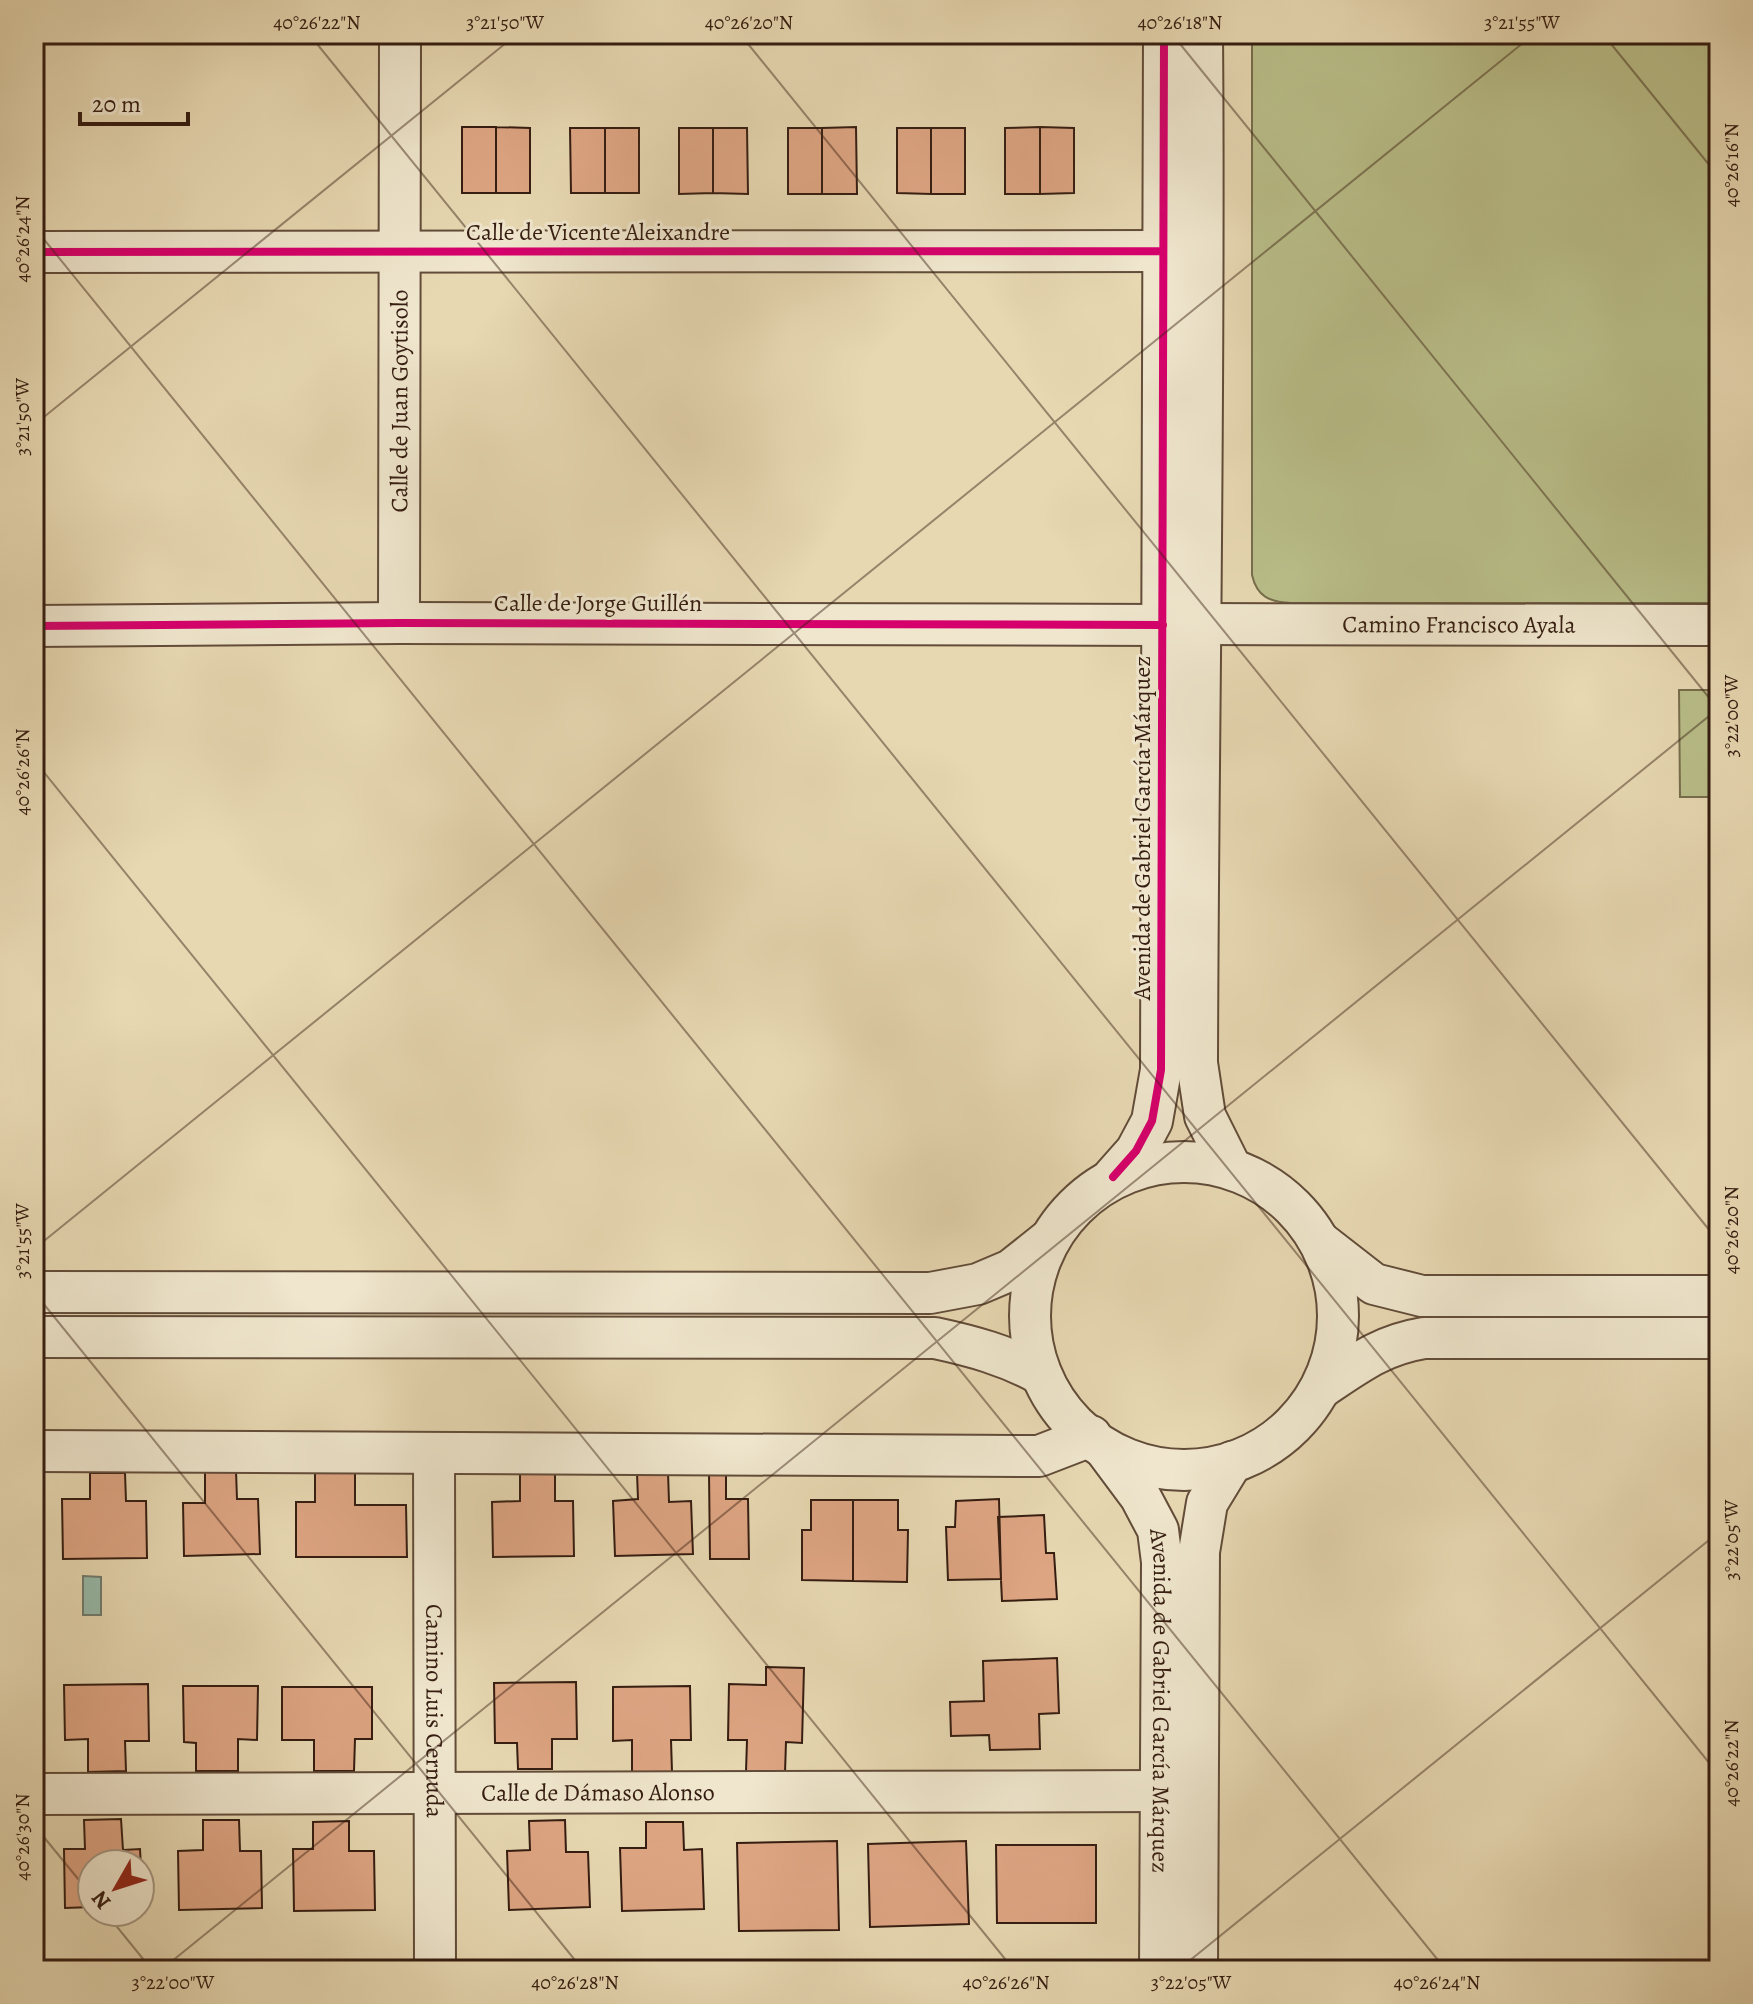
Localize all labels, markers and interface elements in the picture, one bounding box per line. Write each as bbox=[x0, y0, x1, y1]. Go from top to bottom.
text: 40°26'22"N bbox=[273, 9, 361, 36]
text: 3°21'50"W bbox=[466, 9, 544, 36]
text: 40°26'20"N bbox=[705, 9, 793, 36]
text: 40°26'18"N bbox=[1138, 9, 1222, 36]
text: 3°21'55"W bbox=[1484, 9, 1560, 36]
scale bar bbox=[80, 76, 188, 126]
text: 20 m bbox=[92, 88, 141, 120]
text: 40°26'16"N bbox=[1718, 123, 1745, 207]
text: 40°26'24"N bbox=[9, 196, 36, 282]
street label: Calle de Vicente Aleixandre bbox=[466, 216, 730, 248]
street label: Calle de Juan Goytisolo bbox=[383, 289, 416, 513]
text: 3°21'50"W bbox=[9, 378, 36, 456]
street label: Calle de Jorge Guillén bbox=[494, 587, 702, 619]
street label: Camino Francisco Ayala bbox=[1342, 608, 1576, 641]
street label: Avenida de Gabriel García Márquez bbox=[1126, 656, 1158, 1001]
text: 3°22'00"W bbox=[1718, 674, 1745, 757]
text: 40°26'26"N bbox=[9, 728, 36, 816]
text: 40°26'20"N bbox=[1718, 1186, 1745, 1274]
text: 3°21'55"W bbox=[9, 1203, 36, 1279]
text: 3°22'05"W bbox=[1718, 1499, 1745, 1580]
street label: Avenida de Gabriel García Márquez bbox=[1142, 1526, 1178, 1873]
street label: Camino Luis Cernuda bbox=[418, 1604, 451, 1819]
text: 40°26'22"N bbox=[1718, 1719, 1745, 1807]
street label: Calle de Dámaso Alonso bbox=[481, 1776, 715, 1809]
text: 40°26'30"N bbox=[9, 1793, 36, 1881]
north arrow bbox=[76, 1848, 156, 1928]
text: N bbox=[85, 1884, 118, 1916]
text: 3°22'00"W bbox=[132, 1969, 215, 1996]
text: 40°26'28"N bbox=[531, 1969, 619, 1996]
text: 40°26'26"N bbox=[962, 1969, 1050, 1996]
text: 3°22'05"W bbox=[1151, 1969, 1232, 1996]
text: 40°26'24"N bbox=[1394, 1969, 1480, 1996]

